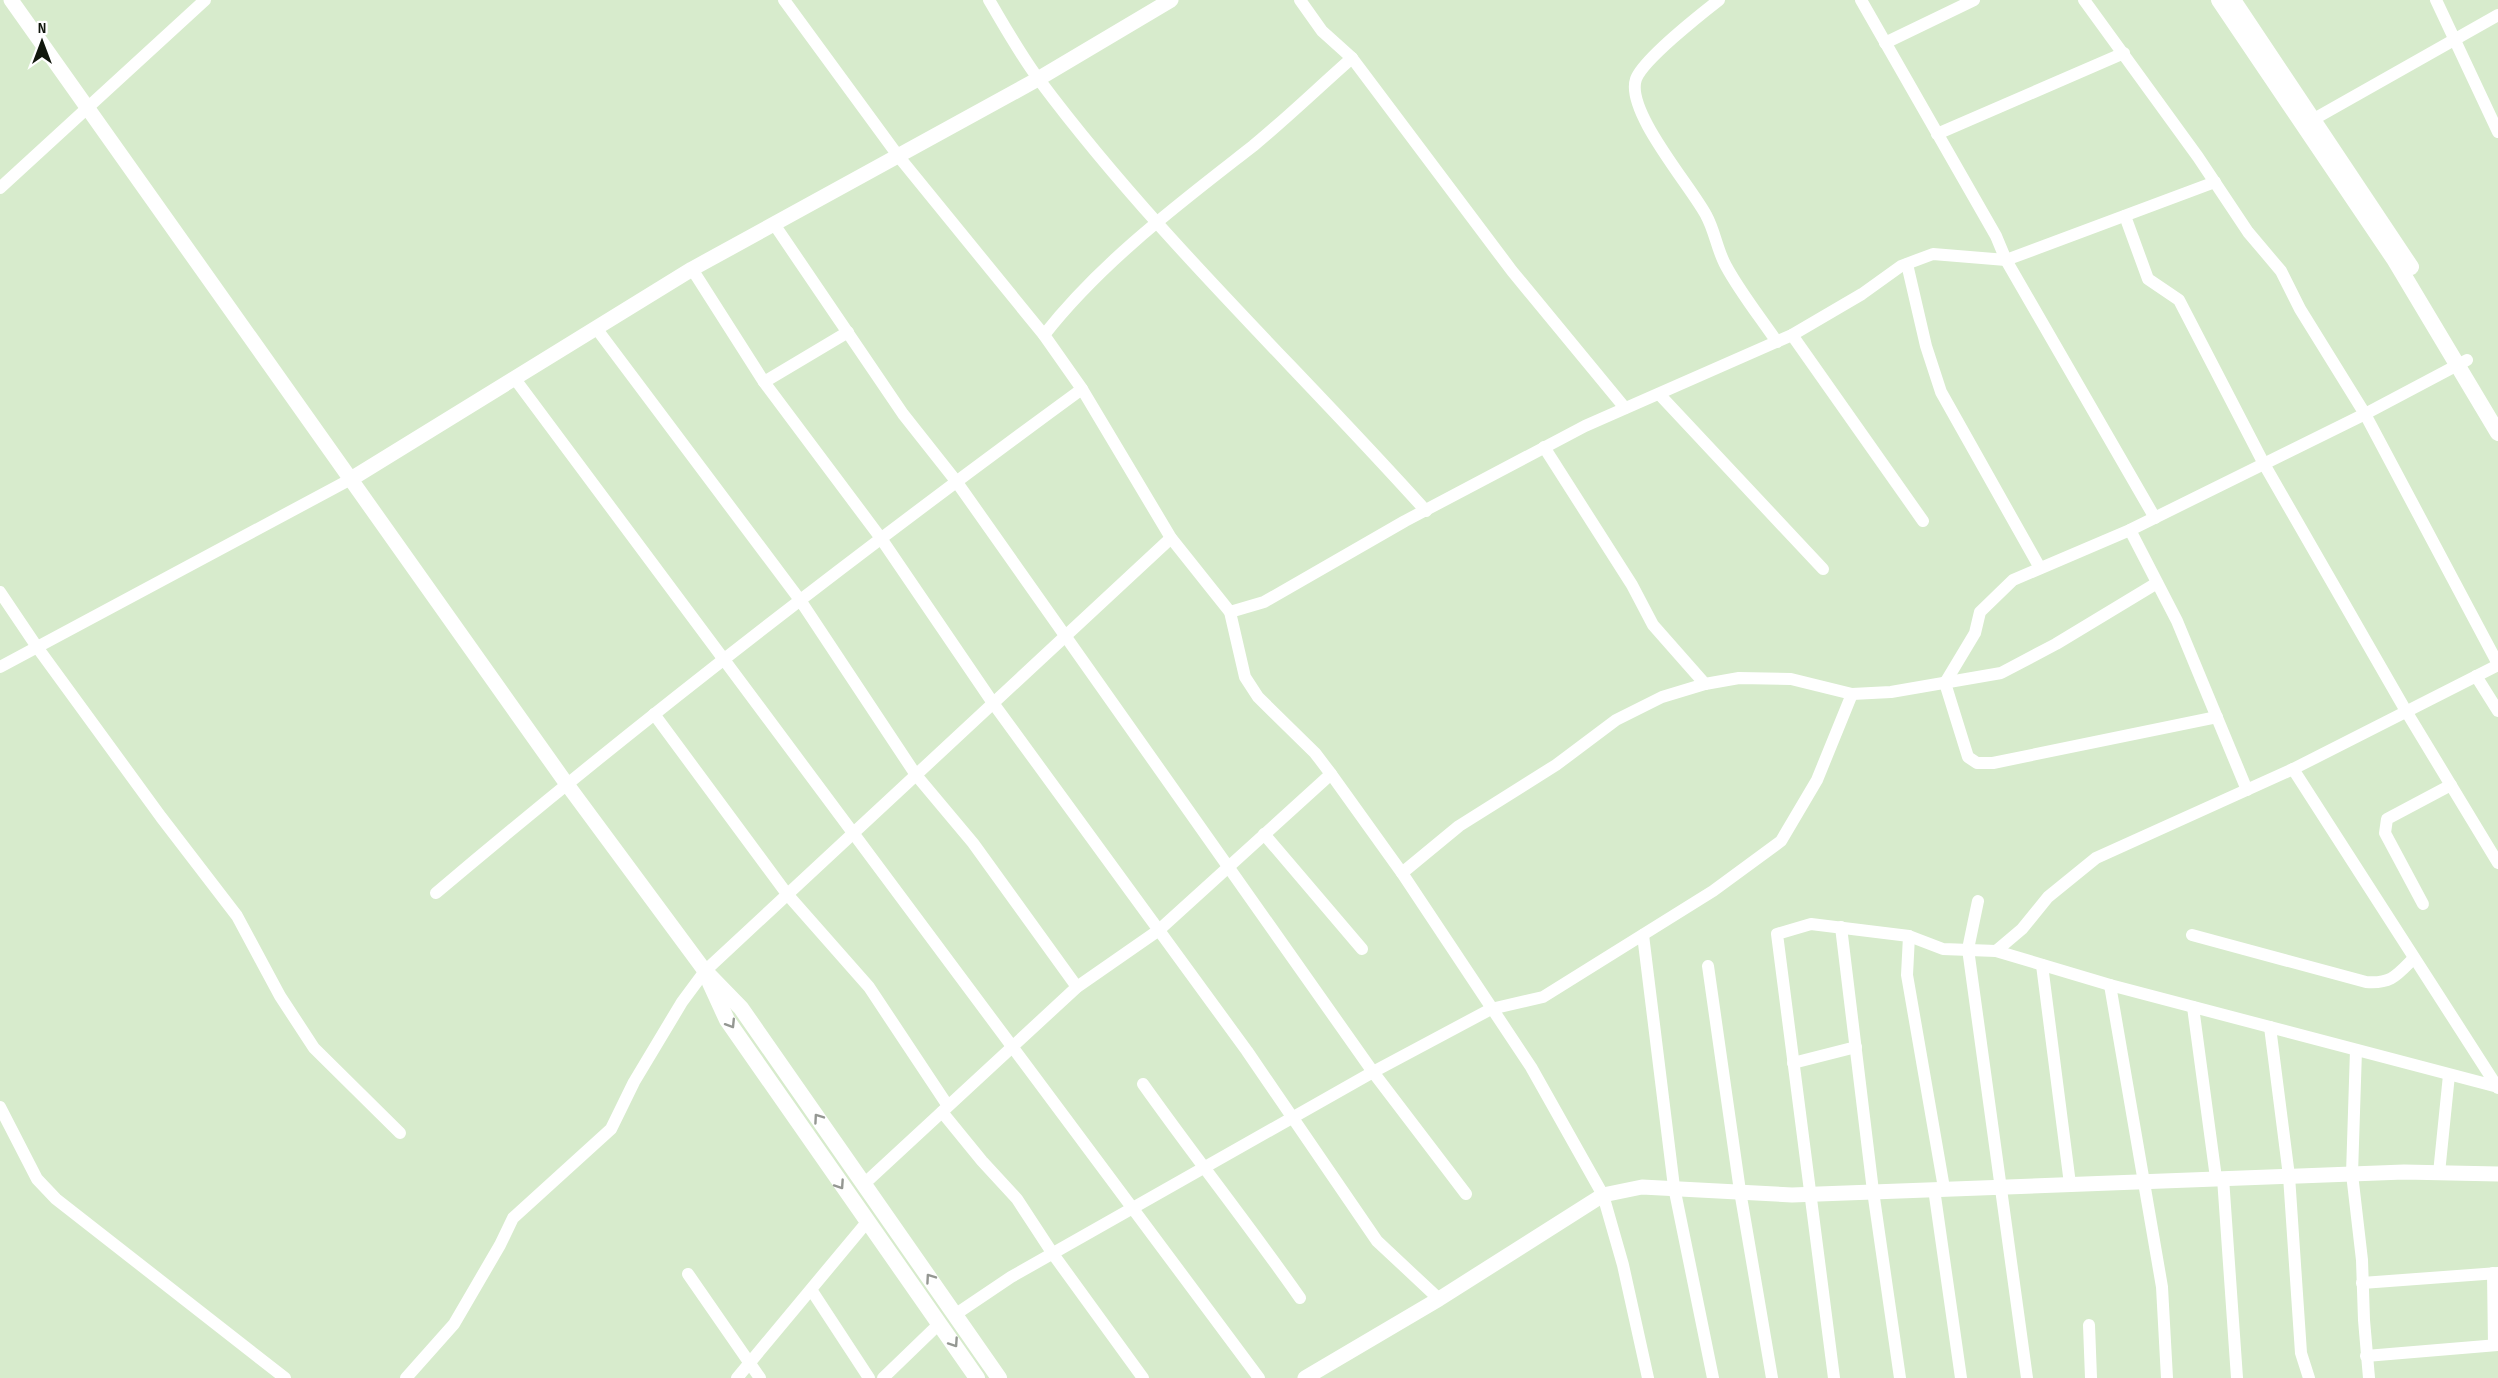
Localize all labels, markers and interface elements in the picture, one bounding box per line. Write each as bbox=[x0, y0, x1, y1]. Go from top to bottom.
north arrow bbox=[12, 12, 72, 72]
text: N bbox=[38, 19, 46, 38]
one-way arrow bbox=[723, 1018, 735, 1028]
one-way arrow bbox=[814, 1114, 825, 1125]
one-way arrow bbox=[833, 1178, 844, 1189]
one-way arrow bbox=[926, 1274, 937, 1285]
one-way arrow bbox=[947, 1337, 958, 1348]

